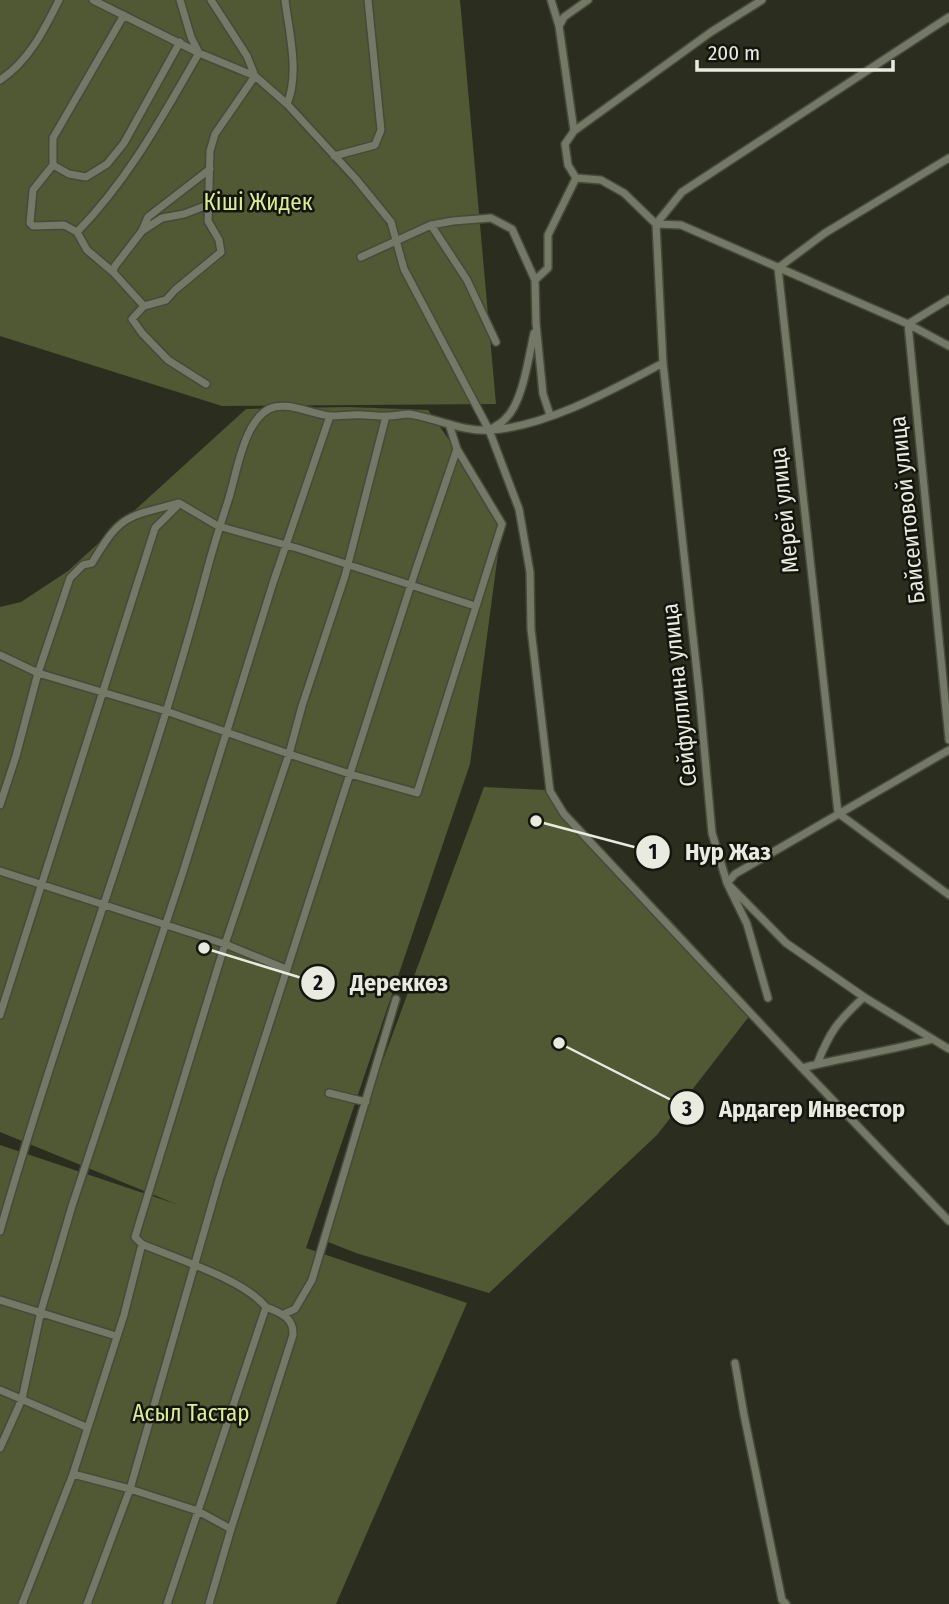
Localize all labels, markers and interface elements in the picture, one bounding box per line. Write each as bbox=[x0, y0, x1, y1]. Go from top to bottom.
scale bar bbox=[697, 28, 893, 72]
text: 200 m bbox=[708, 40, 760, 66]
park label: Кіші Жидек bbox=[204, 188, 313, 216]
street label: Байсеитовой улица bbox=[883, 415, 931, 605]
street label: Мерей улица bbox=[763, 446, 805, 574]
street label: Сейфуллина улица bbox=[655, 602, 703, 788]
callout: Нур Жаз bbox=[636, 829, 785, 874]
text: Нур Жаз bbox=[685, 838, 771, 866]
text: 1 bbox=[649, 839, 657, 865]
callout: Дереккөз bbox=[301, 960, 462, 1005]
text: Дереккөз bbox=[349, 969, 448, 997]
text: 2 bbox=[312, 970, 323, 996]
callout: Ардагер Инвестор bbox=[670, 1086, 919, 1131]
text: Ардагер Инвестор bbox=[718, 1095, 905, 1123]
text: 3 bbox=[681, 1096, 692, 1122]
park label: Асыл Тастар bbox=[132, 1399, 250, 1427]

